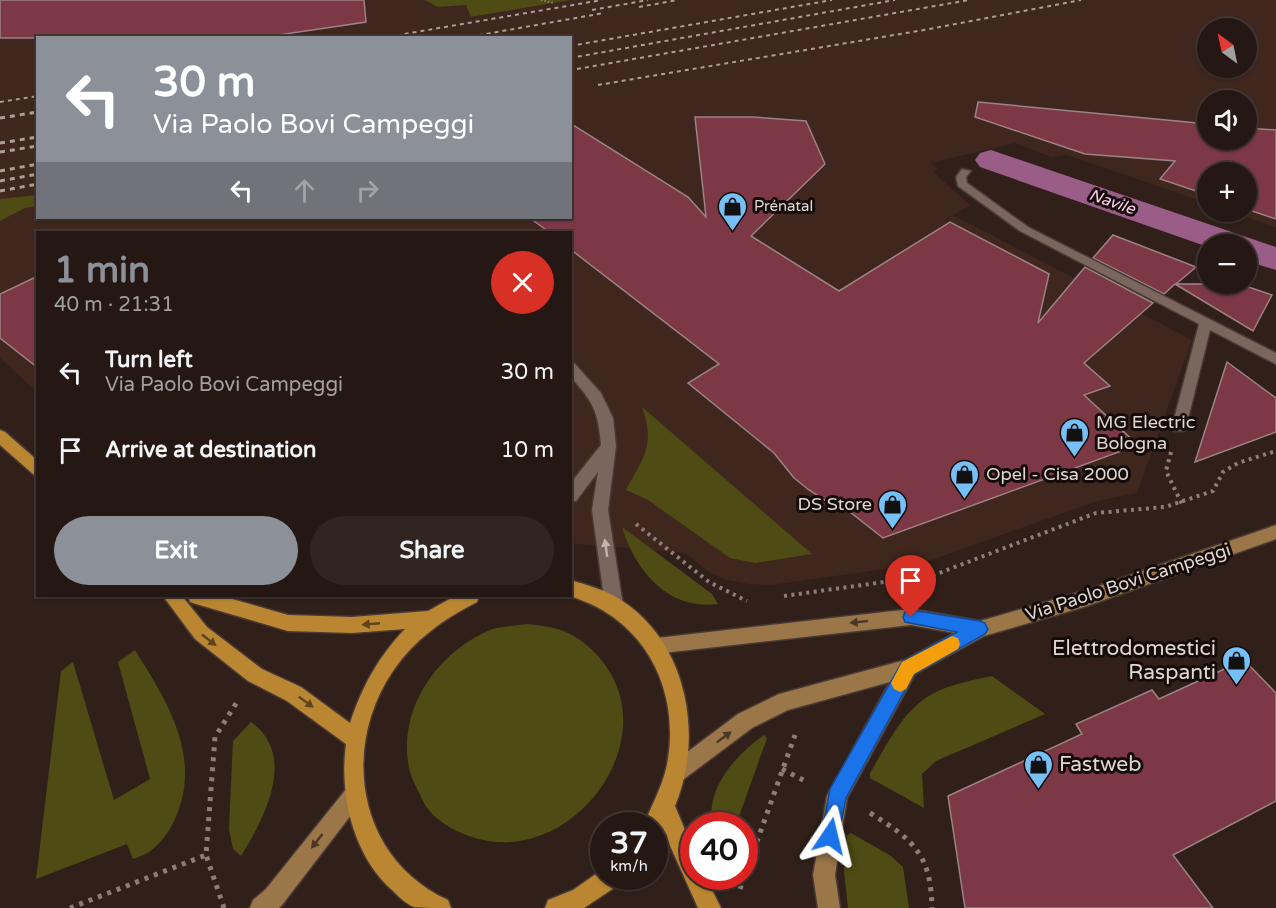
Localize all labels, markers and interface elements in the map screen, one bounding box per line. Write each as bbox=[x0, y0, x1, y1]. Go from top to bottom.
north arrow bbox=[1197, 18, 1257, 78]
map controls bbox=[1197, 18, 1257, 294]
text: 30 m bbox=[153, 57, 255, 108]
icon: left bbox=[54, 60, 132, 138]
button: sound bbox=[1197, 90, 1257, 150]
text: Via Paolo Bovi Campeggi bbox=[153, 108, 474, 141]
button: + bbox=[1197, 162, 1257, 222]
icon: left bbox=[225, 174, 258, 207]
icon: ahead bbox=[288, 174, 321, 207]
icon: right bbox=[351, 174, 384, 207]
water label: Navile bbox=[1086, 185, 1138, 219]
shop icon: Prénatal bbox=[717, 190, 749, 232]
place label: Prénatal bbox=[754, 197, 813, 215]
button: − bbox=[1197, 234, 1257, 294]
text: 1 min bbox=[54, 249, 150, 292]
button: close bbox=[491, 251, 554, 314]
text: 40 m · 21:31 bbox=[54, 293, 174, 317]
text: Turn left bbox=[105, 347, 193, 373]
icon: left bbox=[54, 356, 87, 389]
text: 30 m bbox=[500, 359, 554, 385]
text: Via Paolo Bovi Campeggi bbox=[105, 373, 343, 397]
place label: MG Electric Bologna bbox=[1096, 411, 1195, 454]
shop icon: MG Electric Bologna bbox=[1059, 416, 1091, 458]
icon: arrive bbox=[54, 434, 87, 467]
text: Arrive at destination bbox=[105, 437, 316, 463]
text: 10 m bbox=[500, 437, 554, 463]
shop icon: Opel - Cisa 2000 bbox=[949, 458, 981, 500]
place label: Opel - Cisa 2000 bbox=[986, 463, 1129, 485]
shop icon: DS Store bbox=[877, 488, 909, 530]
place label: DS Store bbox=[798, 493, 872, 515]
button: Exit bbox=[54, 516, 298, 585]
button: Share bbox=[310, 516, 554, 585]
one-way arrow bbox=[601, 538, 610, 557]
street label: Via Paolo Bovi Campeggi bbox=[1023, 538, 1233, 626]
pin bbox=[885, 555, 936, 617]
icon: arrive bbox=[894, 564, 927, 597]
one-way arrow bbox=[850, 617, 869, 627]
one-way arrow bbox=[362, 619, 381, 629]
one-way arrow bbox=[201, 633, 217, 646]
place label: Elettrodomestici Raspanti bbox=[1052, 636, 1216, 685]
shop icon: Elettrodomestici Raspanti bbox=[1221, 644, 1253, 686]
one-way arrow bbox=[298, 696, 313, 708]
one-way arrow bbox=[716, 731, 731, 743]
shop icon: Fastweb bbox=[1022, 748, 1054, 790]
place label: Fastweb bbox=[1059, 752, 1142, 777]
position arrow bbox=[798, 804, 862, 868]
speed limit sign: 40 bbox=[680, 812, 758, 890]
text: 37 bbox=[610, 825, 648, 862]
one-way arrow bbox=[311, 833, 324, 849]
text: km/h bbox=[610, 857, 648, 875]

